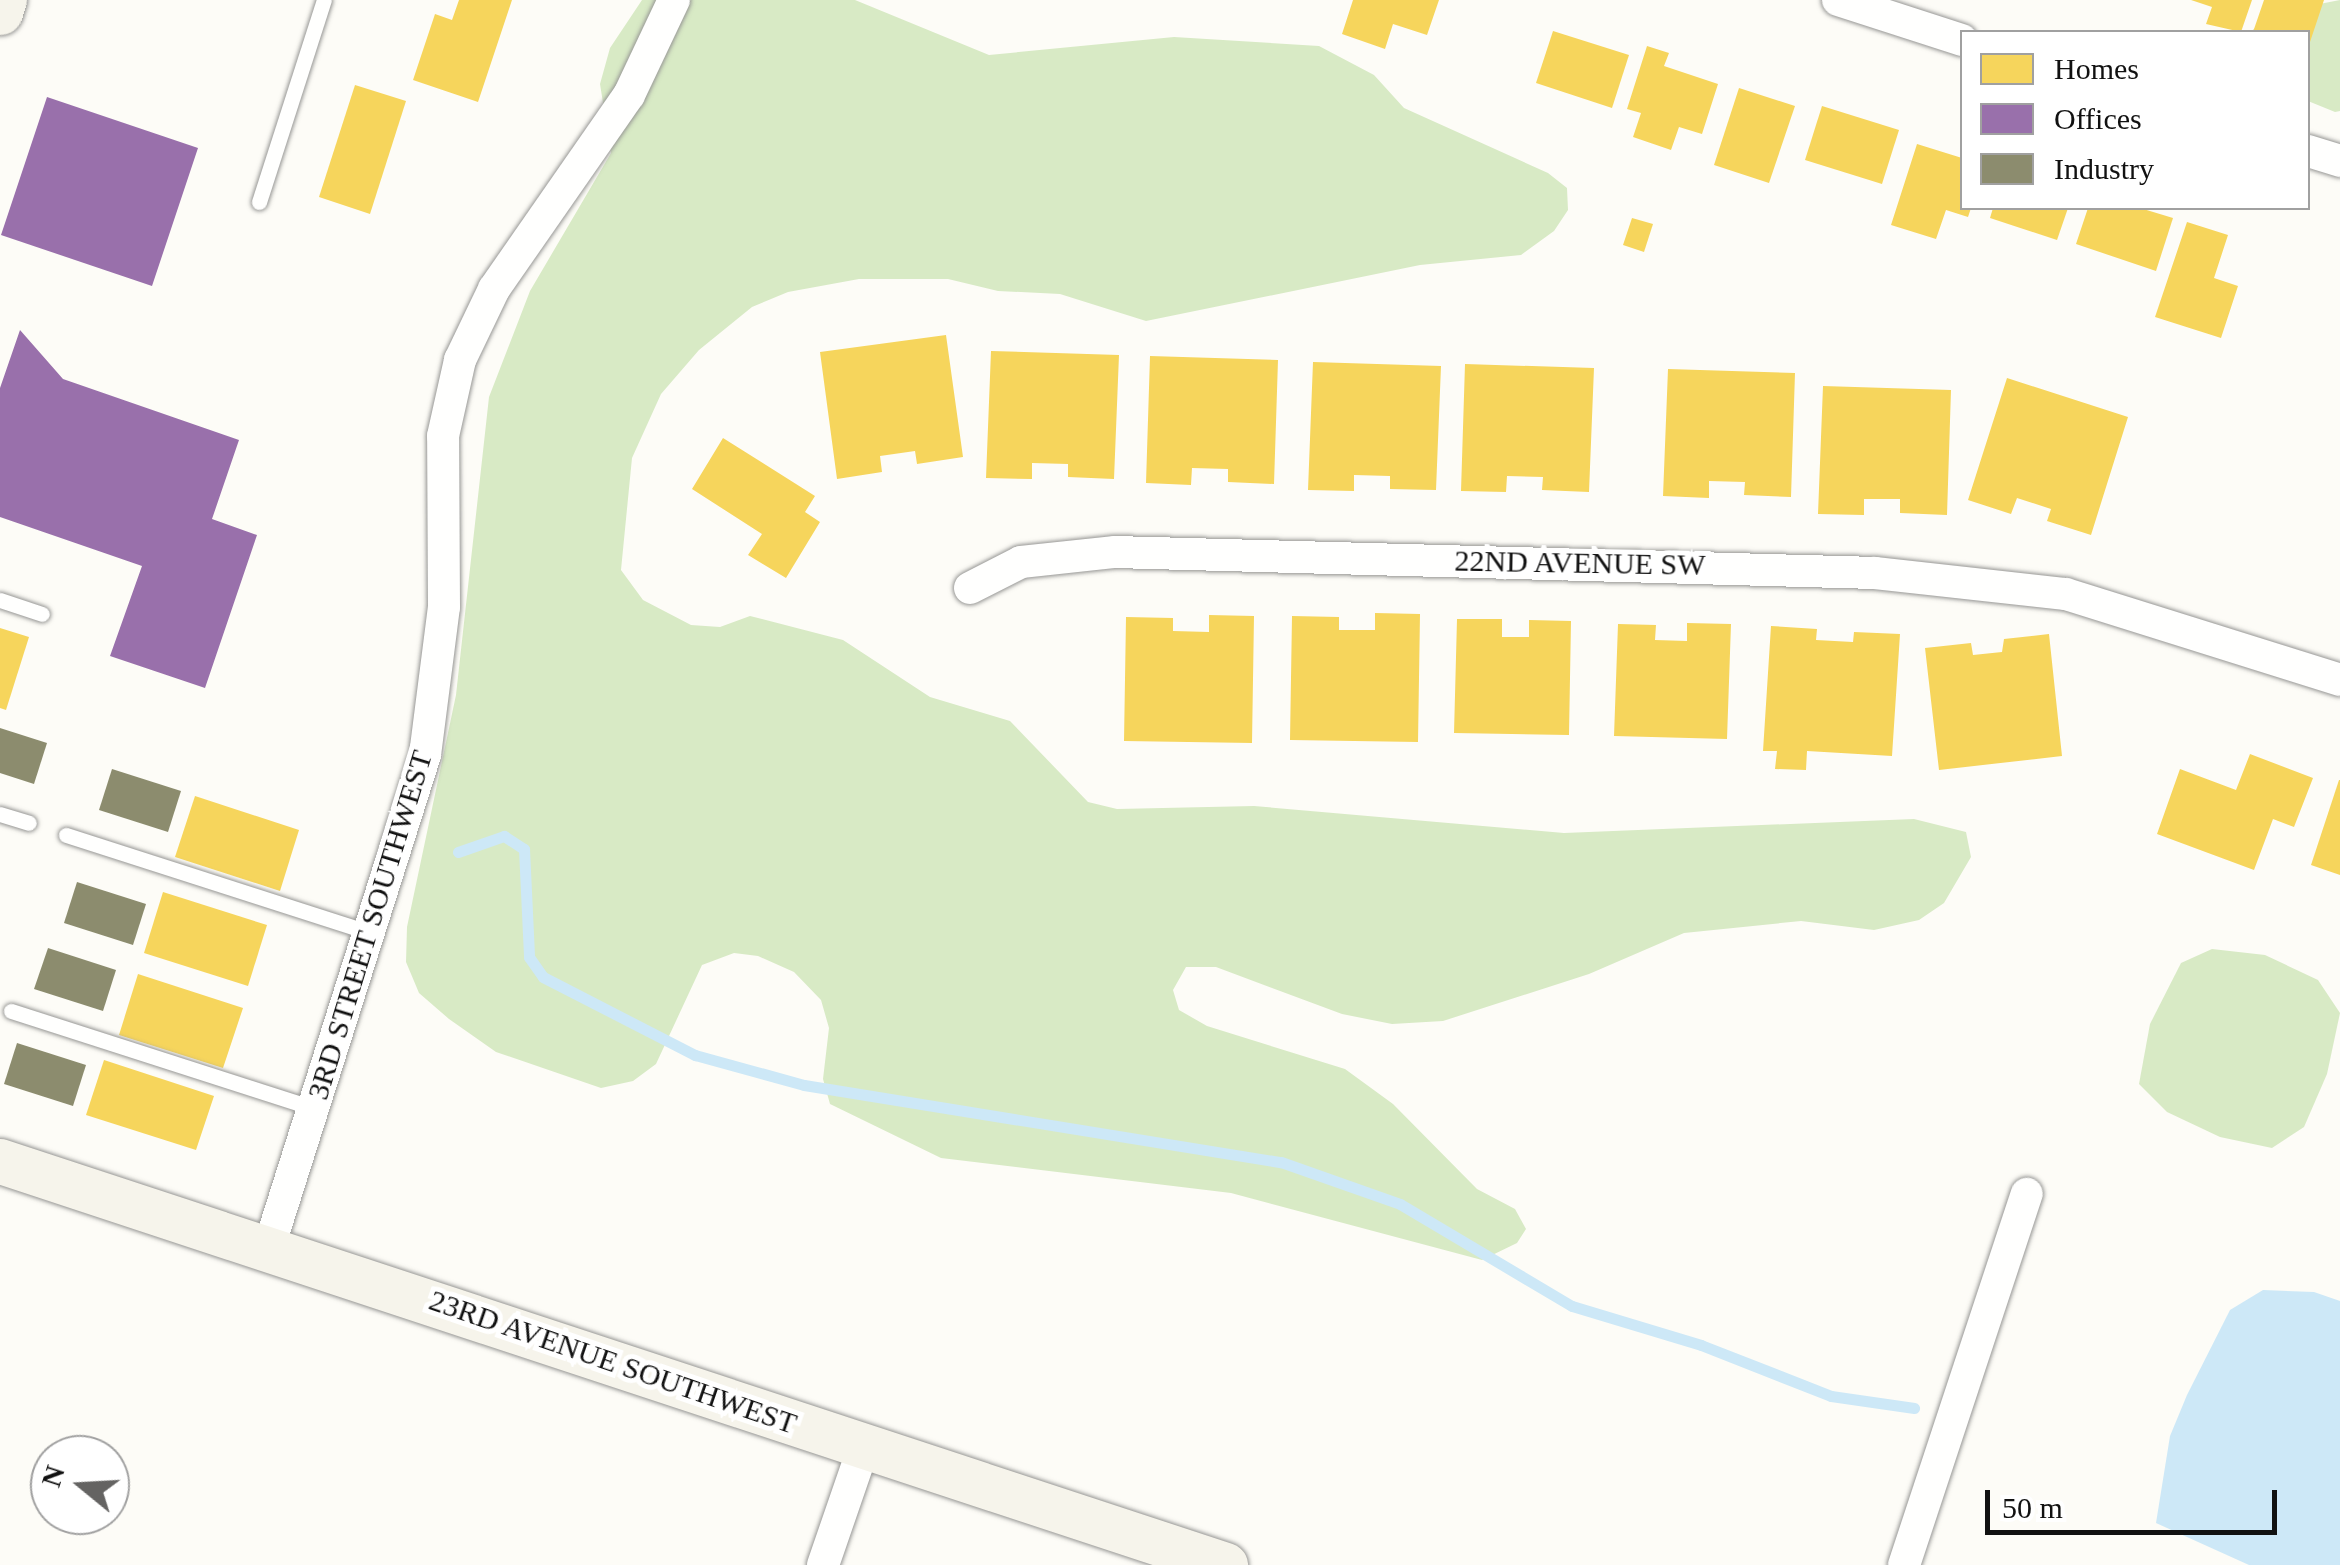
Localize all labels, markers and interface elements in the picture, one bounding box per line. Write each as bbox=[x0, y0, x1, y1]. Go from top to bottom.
legend bbox=[1960, 30, 2310, 210]
text: Homes bbox=[2054, 52, 2139, 85]
text: Offices bbox=[2054, 102, 2142, 135]
text: Industry bbox=[2054, 152, 2154, 185]
street label: 22ND AVENUE SW bbox=[1453, 543, 1707, 583]
street label: 3RD STREET SOUTHWEST bbox=[300, 746, 440, 1104]
street label: 23RD AVENUE SOUTHWEST bbox=[424, 1282, 802, 1442]
north arrow bbox=[30, 1435, 130, 1535]
text: N bbox=[35, 1462, 71, 1491]
scale bar bbox=[1990, 1470, 2282, 1532]
text: 50 m bbox=[2002, 1491, 2063, 1524]

